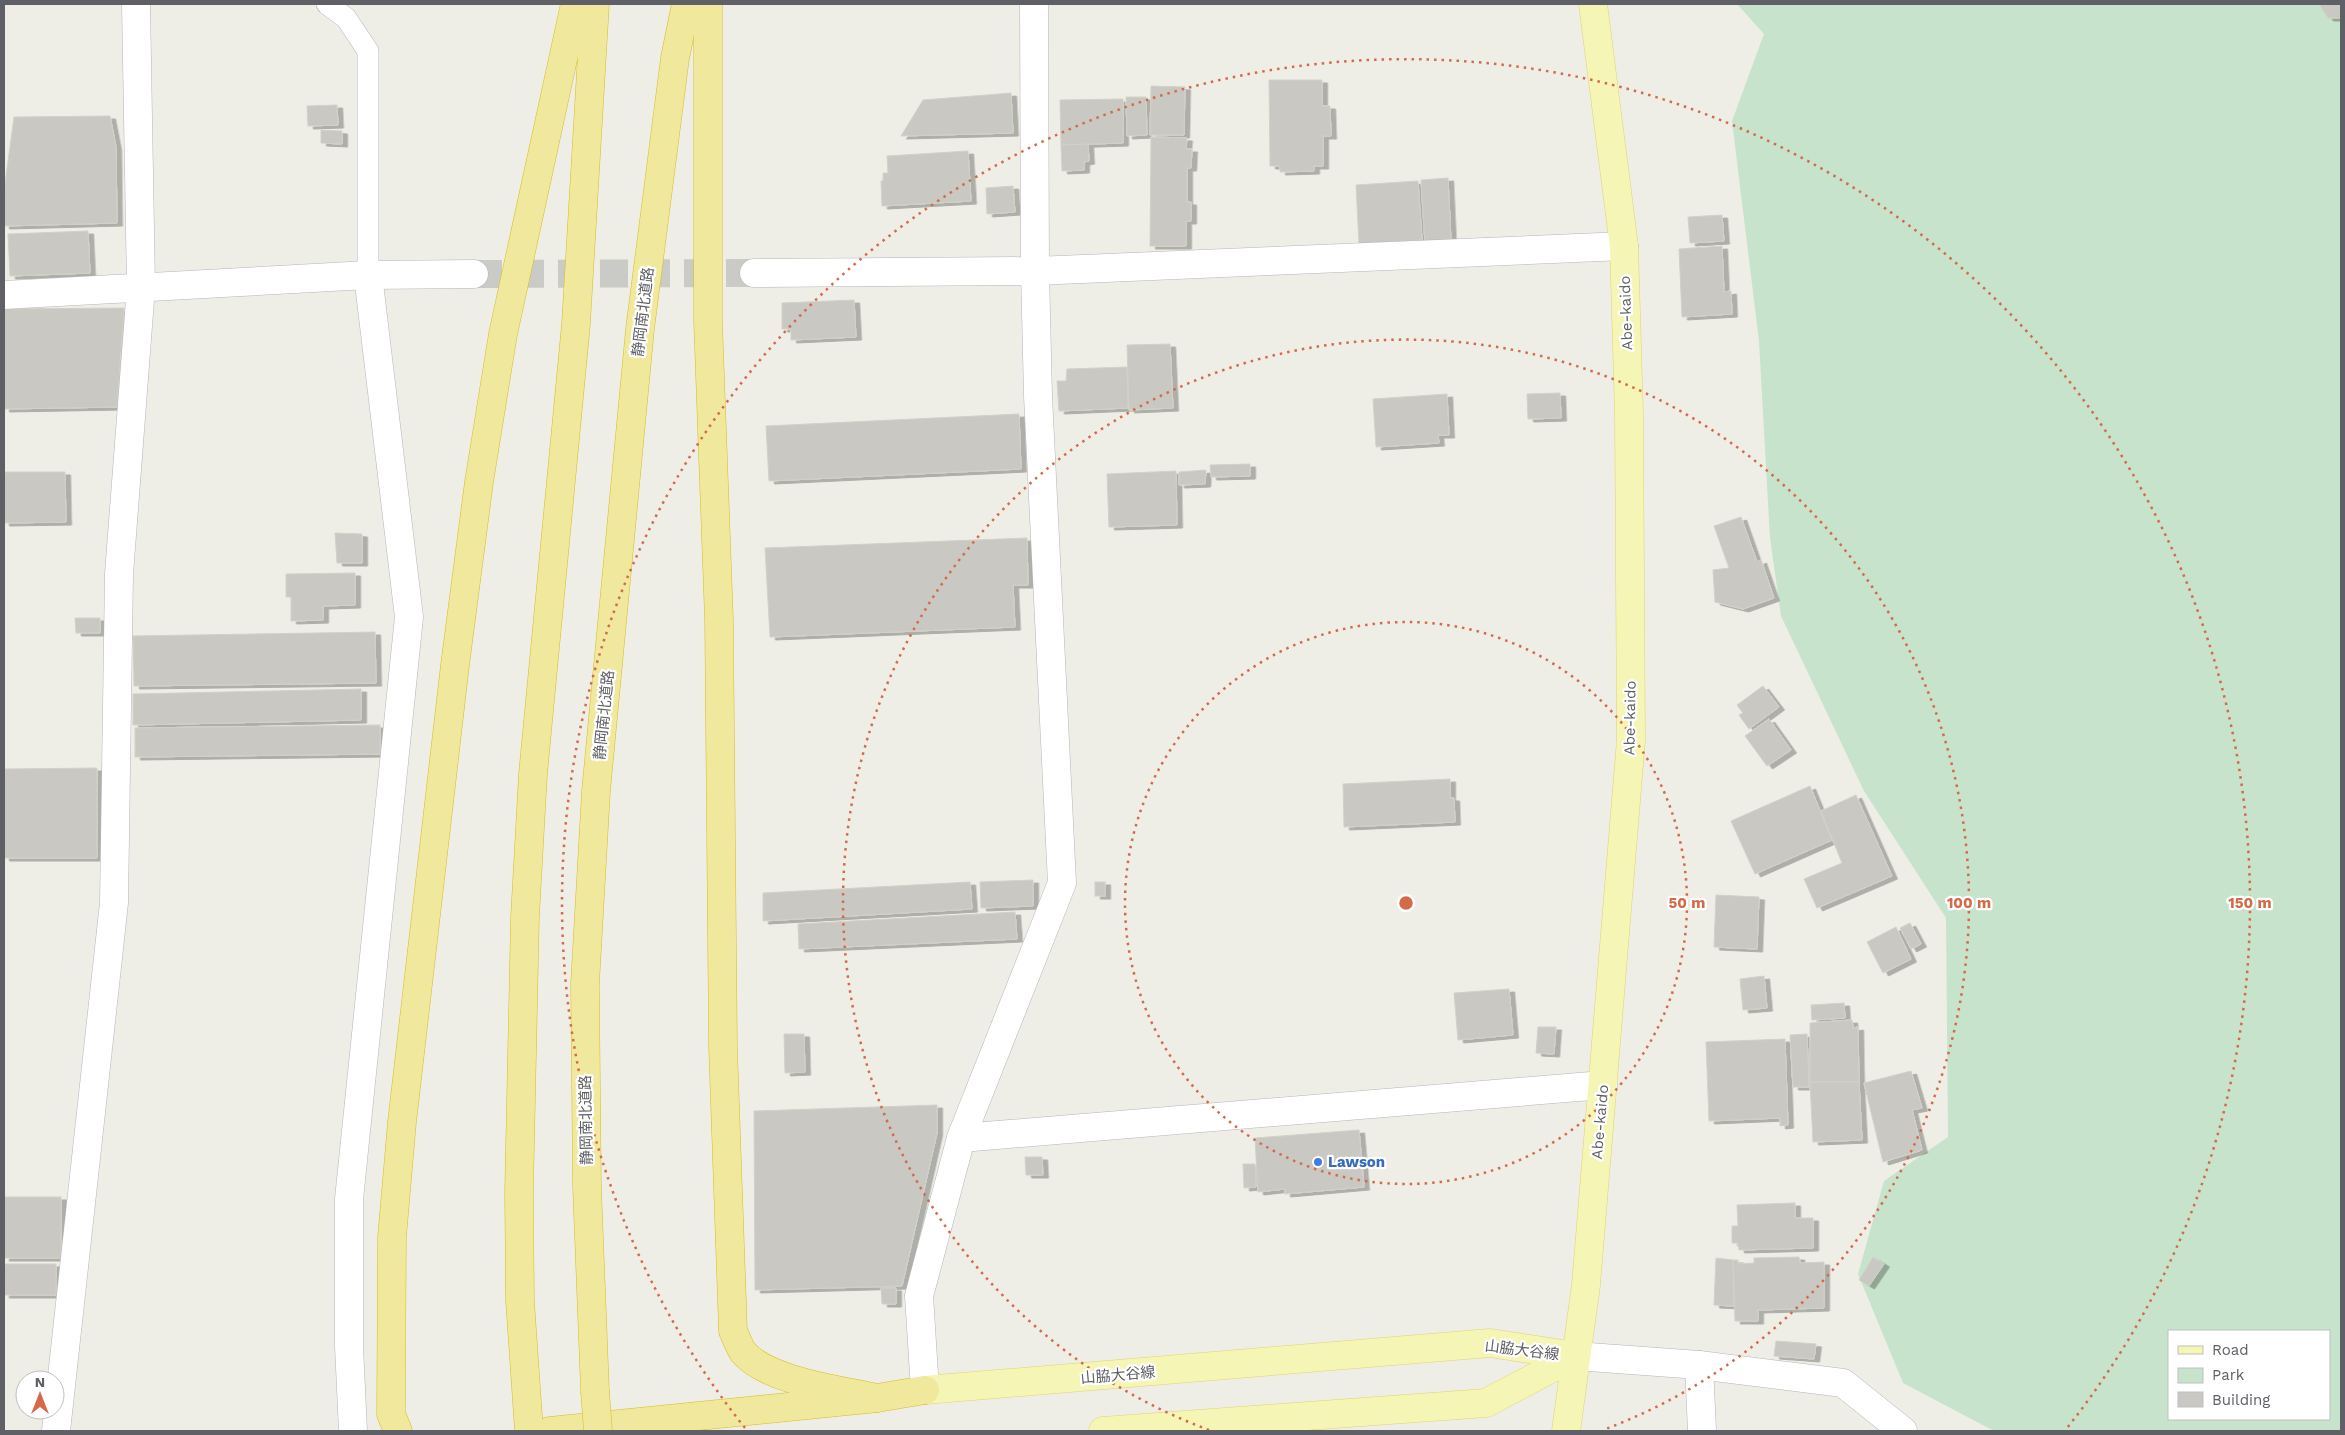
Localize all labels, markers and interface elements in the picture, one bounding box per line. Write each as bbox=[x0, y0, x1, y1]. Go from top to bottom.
street label: 静岡南北道路 bbox=[629, 266, 657, 358]
street label: Abe-kaido bbox=[1616, 275, 1636, 351]
street label: 静岡南北道路 bbox=[590, 669, 618, 761]
street label: Abe-kaido bbox=[1620, 680, 1640, 756]
centre of rings bbox=[1397, 894, 1415, 912]
text: 50 m bbox=[1669, 894, 1705, 912]
text: 100 m bbox=[1947, 894, 1991, 912]
text: 150 m bbox=[2228, 894, 2272, 912]
street label: 静岡南北道路 bbox=[576, 1075, 596, 1165]
street label: Abe-kaido bbox=[1588, 1084, 1612, 1160]
place label: Lawson bbox=[1328, 1153, 1385, 1171]
marker: Lawson bbox=[1312, 1156, 1324, 1168]
legend bbox=[2168, 1330, 2330, 1420]
street label: 山脇大谷線 bbox=[1484, 1336, 1560, 1364]
text: Road bbox=[2212, 1341, 2249, 1359]
street label: 山脇大谷線 bbox=[1080, 1363, 1156, 1387]
text: Park bbox=[2212, 1366, 2245, 1384]
north arrow bbox=[15, 1370, 65, 1420]
text: N bbox=[35, 1374, 45, 1390]
text: Building bbox=[2212, 1391, 2270, 1409]

